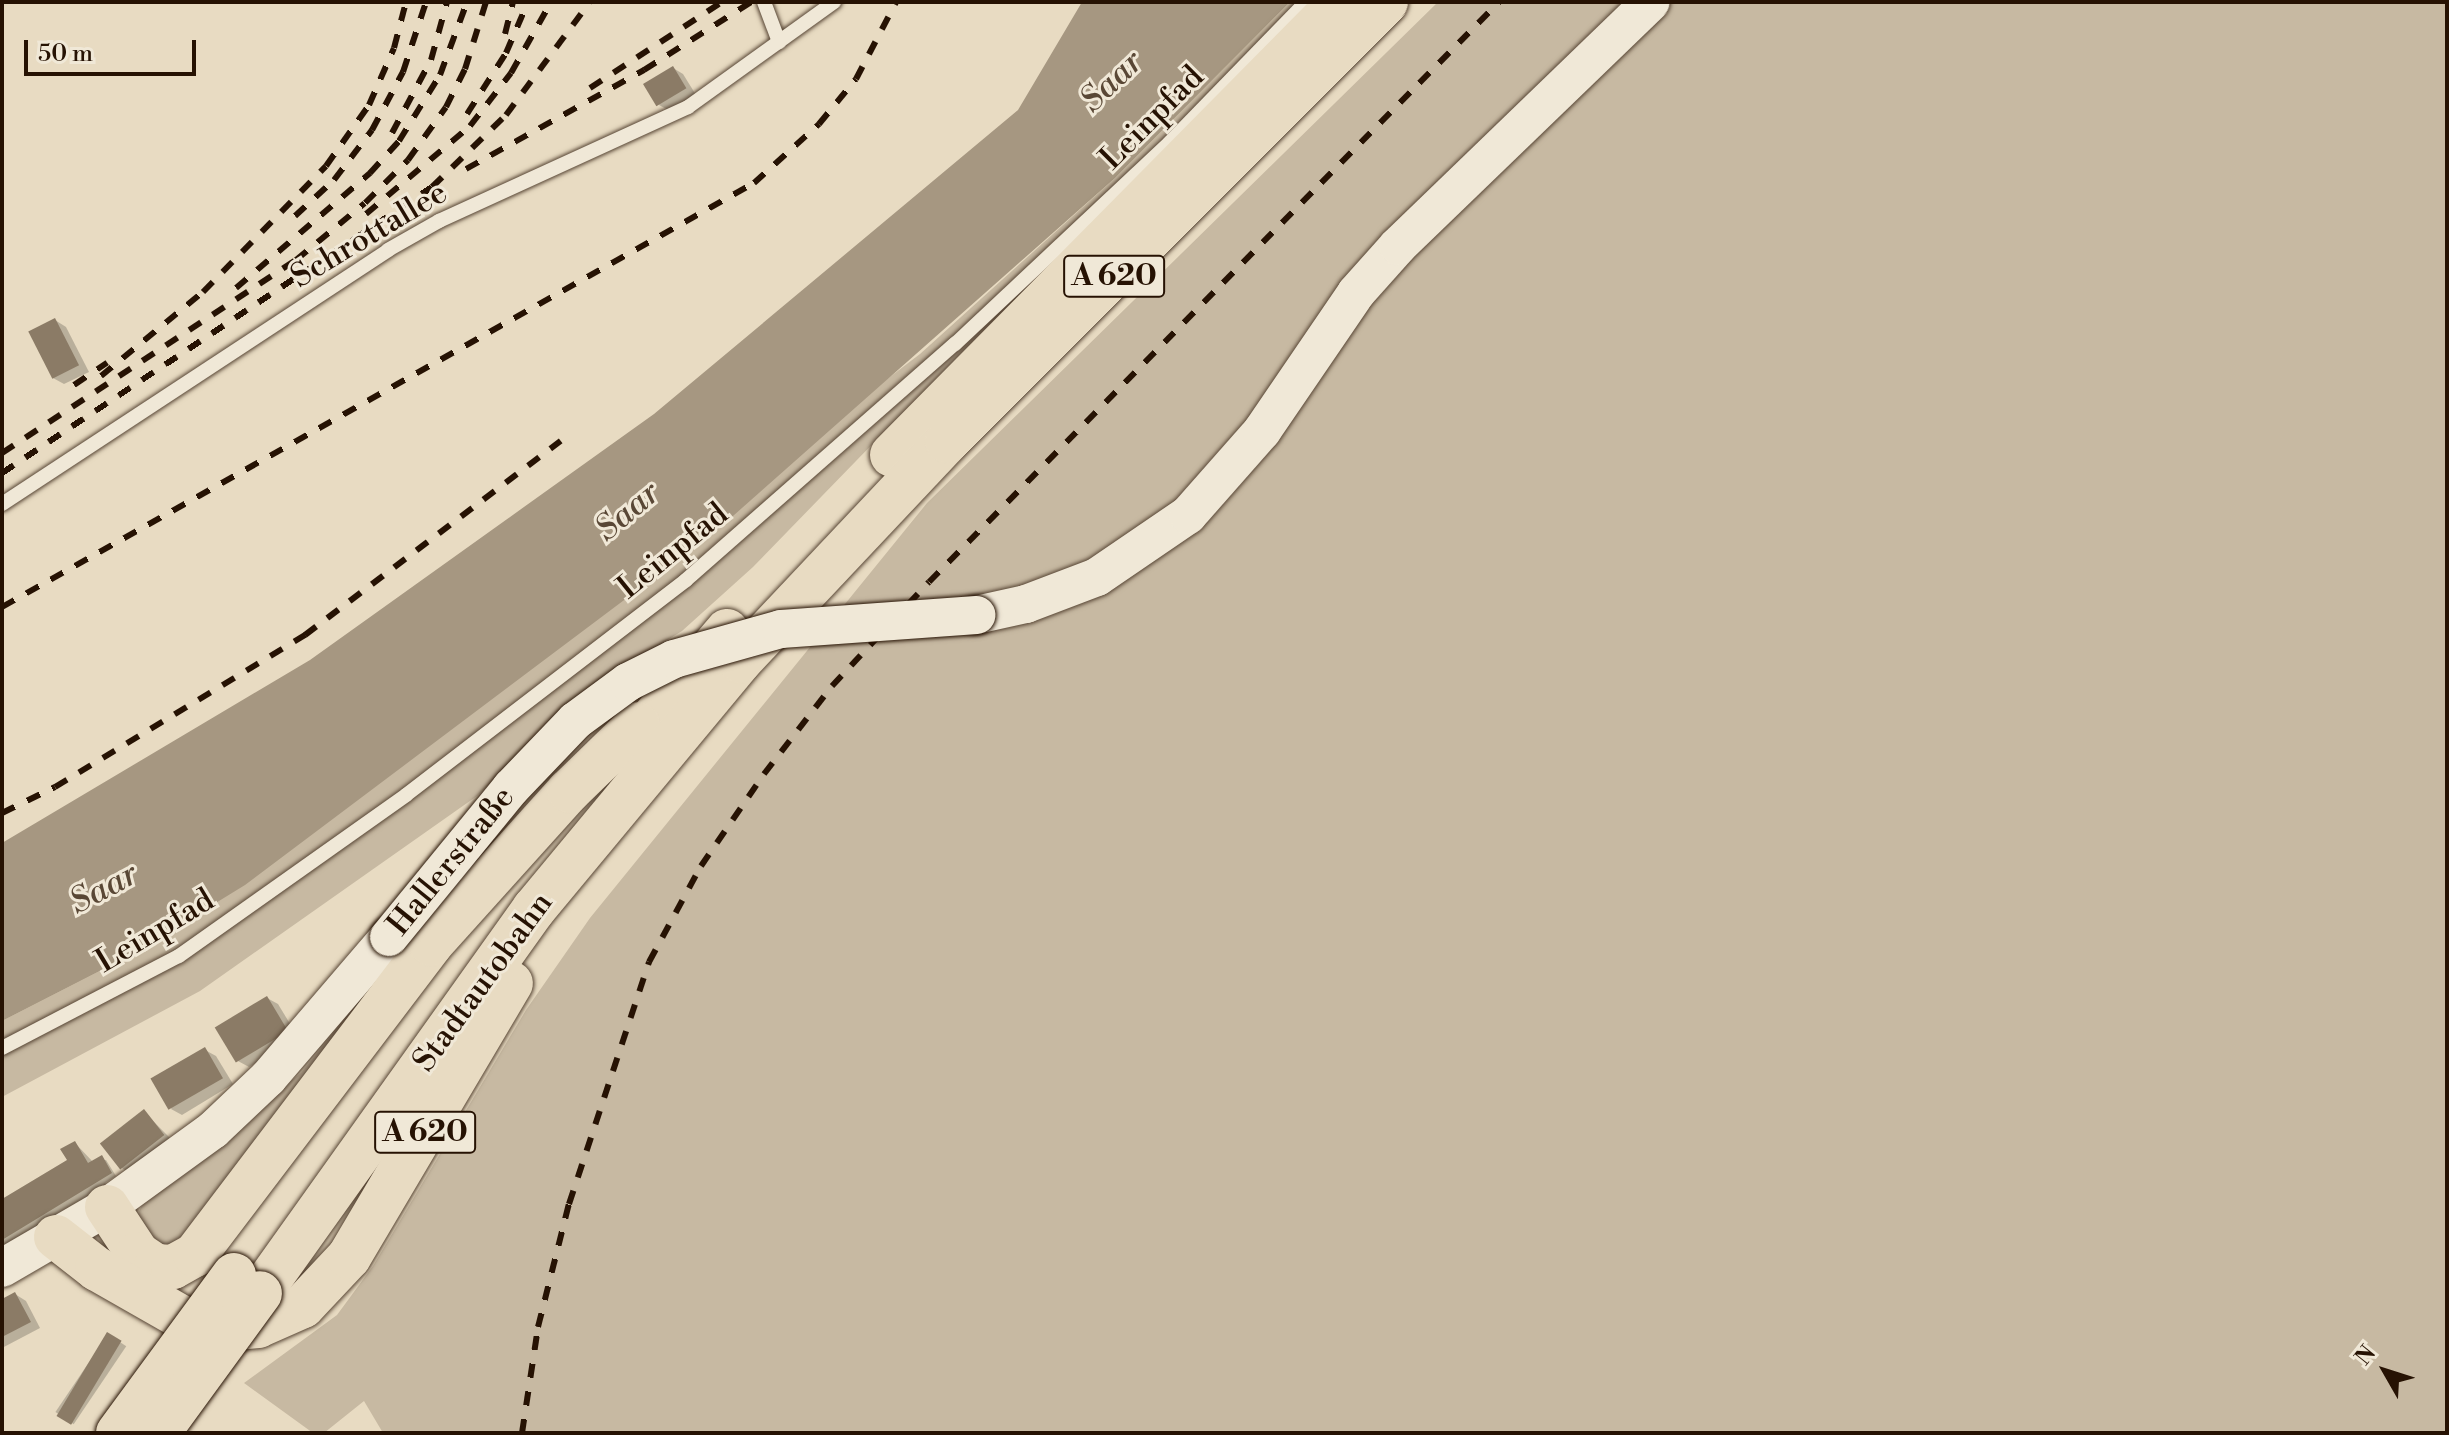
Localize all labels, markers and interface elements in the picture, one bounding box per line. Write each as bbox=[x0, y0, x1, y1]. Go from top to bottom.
scale bar bbox=[28, 24, 200, 74]
text: 50 m bbox=[38, 39, 93, 69]
water label: Saar bbox=[1072, 42, 1152, 122]
street label: Leinpfad bbox=[1092, 58, 1212, 178]
street label: Schrottallee bbox=[284, 173, 454, 297]
road number: A 620 bbox=[1062, 250, 1166, 302]
water label: Saar bbox=[587, 473, 669, 551]
street label: Leinpfad bbox=[610, 495, 736, 607]
street label: Hallerstraße bbox=[379, 779, 523, 943]
water label: Saar bbox=[63, 854, 145, 924]
street label: Leinpfad bbox=[89, 881, 221, 981]
street label: Stadtautobahn bbox=[405, 885, 561, 1079]
road number: A 620 bbox=[373, 1106, 477, 1158]
north arrow bbox=[2345, 1331, 2425, 1411]
text: N bbox=[2350, 1340, 2382, 1371]

